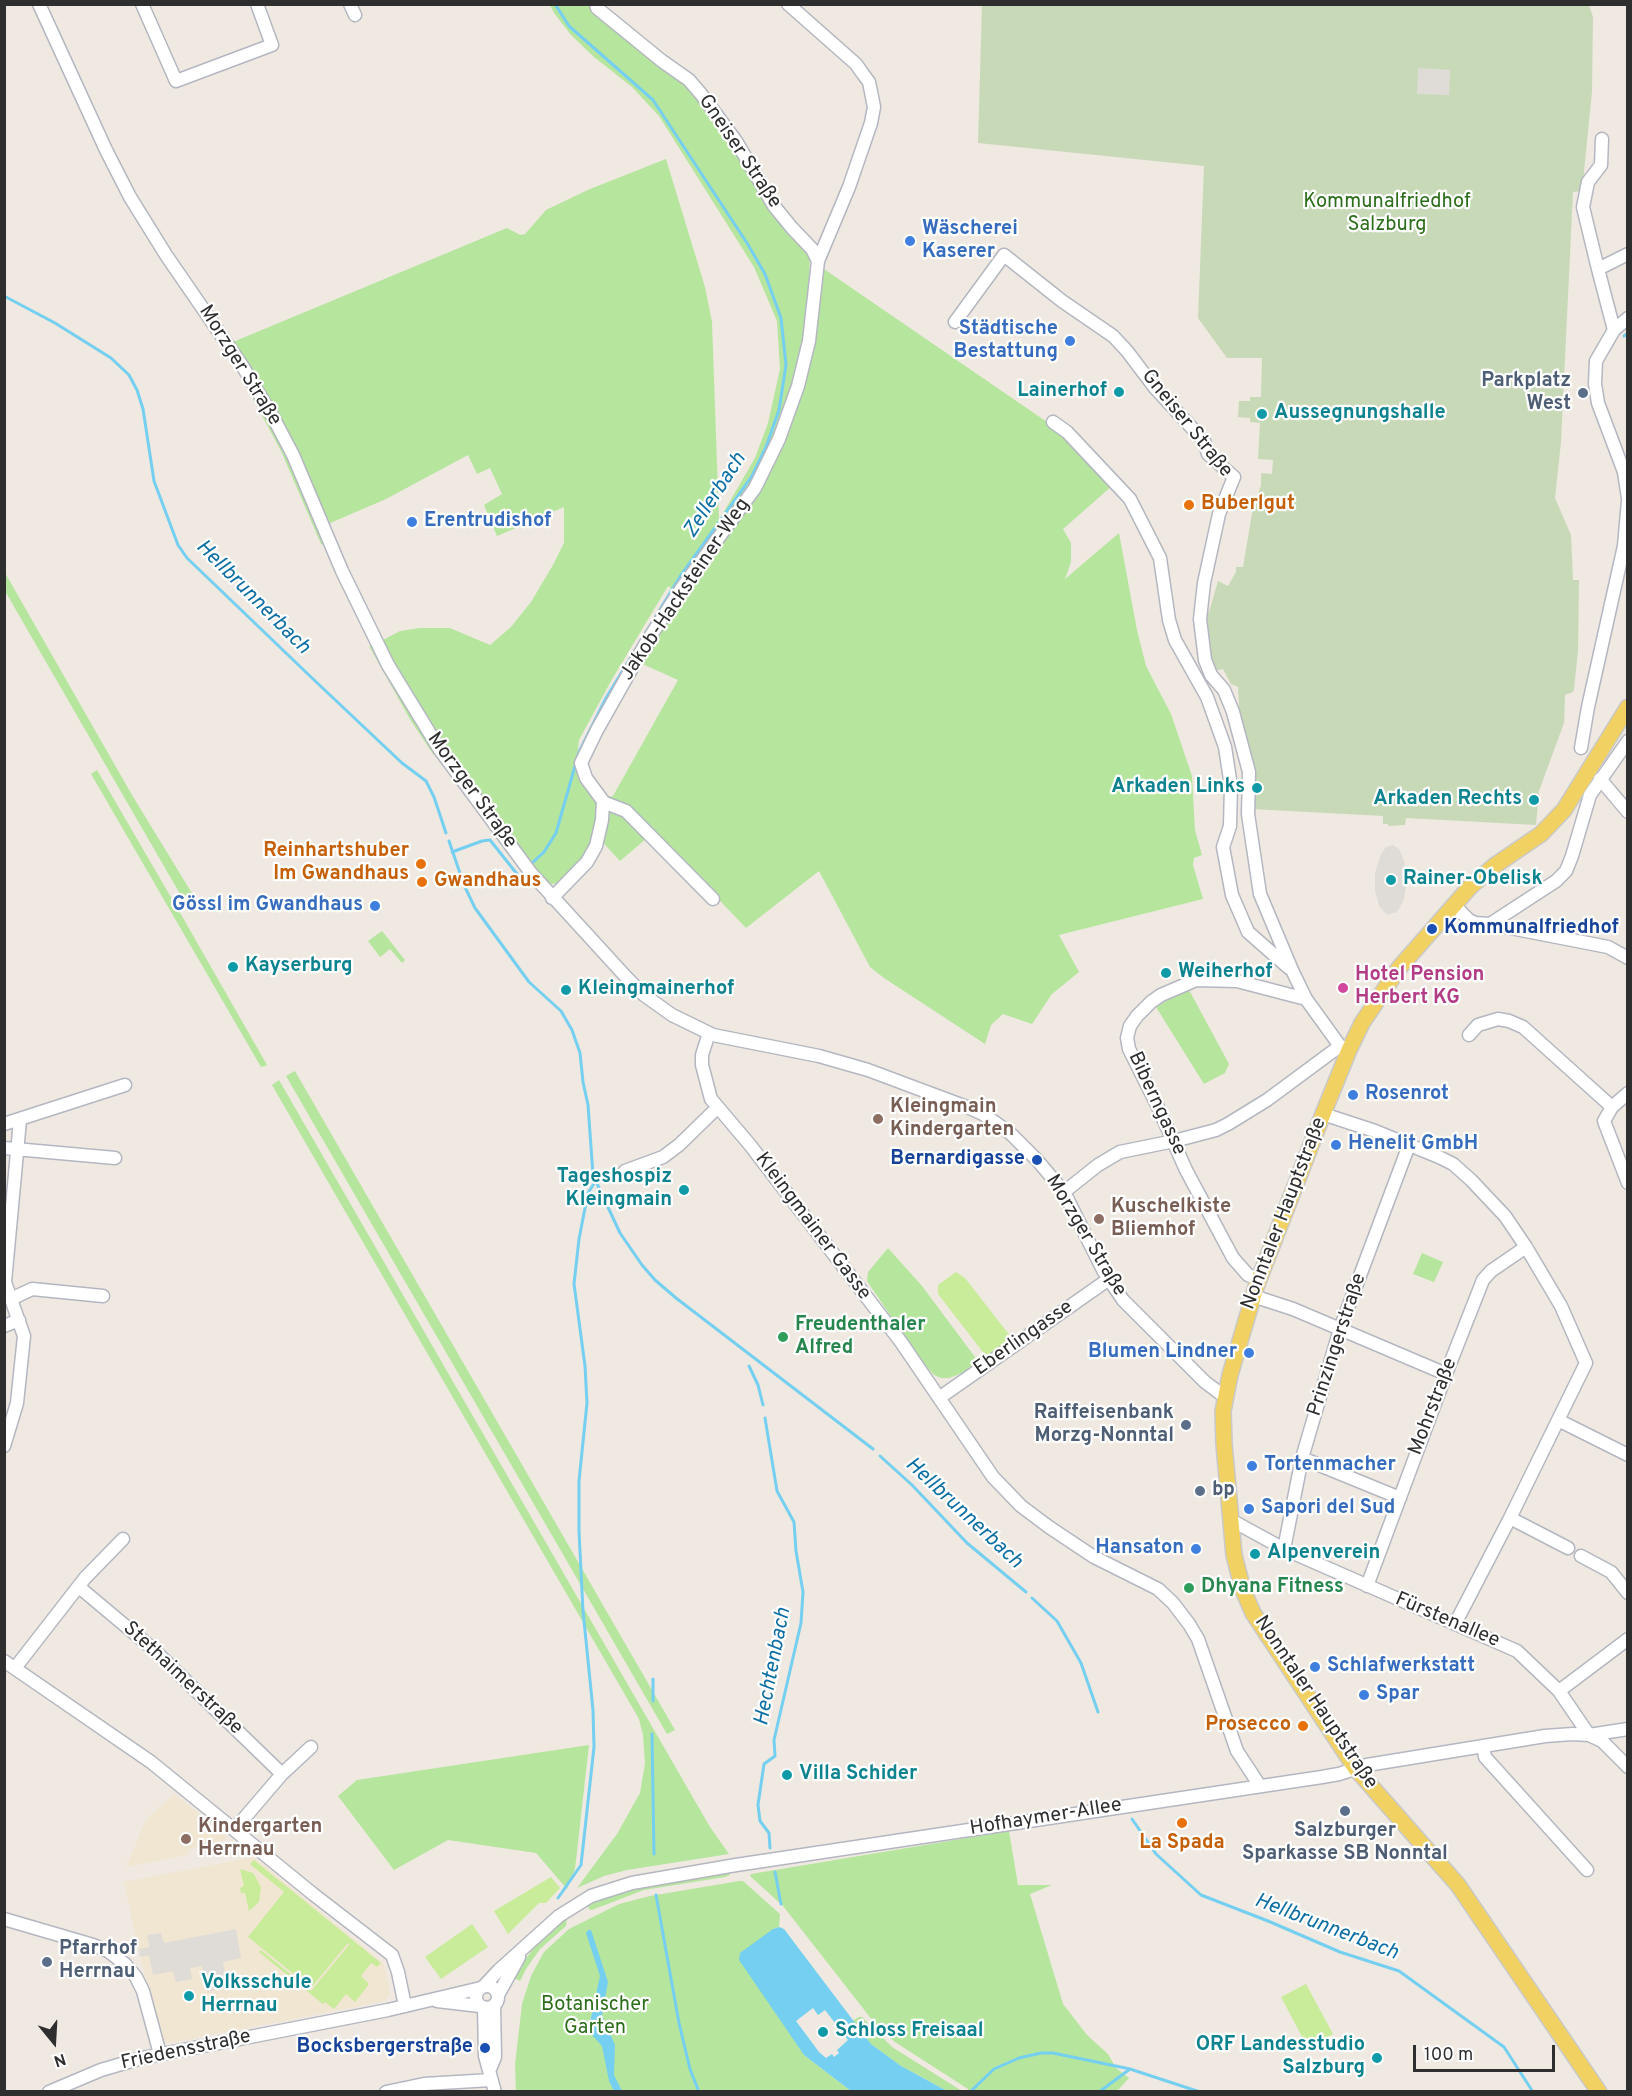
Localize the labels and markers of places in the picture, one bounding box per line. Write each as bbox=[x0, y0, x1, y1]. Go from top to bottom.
place label: Wäscherei Kaserer bbox=[922, 218, 1018, 265]
marker: Wäscherei Kaserer bbox=[903, 234, 917, 248]
place label: Städtische Bestattung bbox=[954, 318, 1058, 365]
marker: Städtische Bestattung bbox=[1063, 334, 1077, 348]
place label: Parkplatz West bbox=[1481, 370, 1571, 417]
place label: Lainerhof bbox=[1017, 380, 1107, 404]
marker: Lainerhof bbox=[1112, 385, 1126, 399]
marker: Parkplatz West bbox=[1576, 386, 1590, 400]
place label: Aussegnungshalle bbox=[1274, 402, 1446, 426]
marker: Aussegnungshalle bbox=[1255, 407, 1269, 421]
place label: Buberlgut bbox=[1201, 493, 1295, 517]
marker: Buberlgut bbox=[1182, 498, 1196, 512]
place label: Erentrudishof bbox=[424, 510, 551, 534]
marker: Erentrudishof bbox=[405, 515, 419, 529]
place label: Arkaden Links bbox=[1111, 776, 1245, 800]
marker: Arkaden Links bbox=[1250, 781, 1264, 795]
place label: Arkaden Rechts bbox=[1373, 788, 1522, 812]
marker: Arkaden Rechts bbox=[1527, 793, 1541, 807]
place label: Reinhartshuber Im Gwandhaus bbox=[263, 840, 409, 887]
marker: Reinhartshuber Im Gwandhaus bbox=[414, 857, 428, 871]
place label: Rainer-Obelisk bbox=[1403, 868, 1543, 892]
place label: Gwandhaus bbox=[434, 870, 541, 894]
marker: Rainer-Obelisk bbox=[1384, 873, 1398, 887]
marker: Gwandhaus bbox=[415, 875, 429, 889]
place label: Gössl im Gwandhaus bbox=[172, 894, 363, 918]
marker: Gössl im Gwandhaus bbox=[368, 899, 382, 913]
place label: Kommunalfriedhof bbox=[1444, 917, 1619, 941]
marker: Kommunalfriedhof bbox=[1425, 922, 1439, 936]
place label: Kayserburg bbox=[245, 955, 352, 979]
marker: Kayserburg bbox=[226, 960, 240, 974]
place label: Weiherhof bbox=[1178, 961, 1273, 985]
place label: Hotel Pension Herbert KG bbox=[1355, 964, 1484, 1011]
marker: Weiherhof bbox=[1159, 966, 1173, 980]
place label: Kleingmainerhof bbox=[578, 978, 734, 1002]
marker: Hotel Pension Herbert KG bbox=[1336, 981, 1350, 995]
marker: Kleingmainerhof bbox=[559, 983, 573, 997]
place label: Rosenrot bbox=[1365, 1083, 1449, 1107]
marker: Rosenrot bbox=[1346, 1088, 1360, 1102]
place label: Kleingmain Kindergarten bbox=[890, 1096, 1014, 1143]
marker: Kleingmain Kindergarten bbox=[871, 1112, 885, 1126]
place label: Henelit GmbH bbox=[1348, 1133, 1478, 1157]
marker: Henelit GmbH bbox=[1329, 1138, 1343, 1152]
place label: Bernardigasse bbox=[890, 1148, 1025, 1172]
marker: Bernardigasse bbox=[1030, 1153, 1044, 1167]
place label: Tageshospiz Kleingmain bbox=[557, 1166, 672, 1213]
marker: Tageshospiz Kleingmain bbox=[677, 1183, 691, 1197]
place label: Kuschelkiste Bliemhof bbox=[1111, 1196, 1231, 1243]
marker: Kuschelkiste Bliemhof bbox=[1092, 1212, 1106, 1226]
place label: Freudenthaler Alfred bbox=[795, 1314, 926, 1361]
marker: Freudenthaler Alfred bbox=[776, 1330, 790, 1344]
place label: Blumen Lindner bbox=[1088, 1341, 1237, 1365]
marker: Blumen Lindner bbox=[1242, 1346, 1256, 1360]
place label: Raiffeisenbank Morzg-Nonntal bbox=[1034, 1402, 1174, 1449]
marker: Raiffeisenbank Morzg-Nonntal bbox=[1179, 1418, 1193, 1432]
place label: Tortenmacher bbox=[1264, 1454, 1396, 1478]
marker: Tortenmacher bbox=[1245, 1459, 1259, 1473]
place label: bp bbox=[1212, 1479, 1235, 1503]
marker: bp bbox=[1193, 1484, 1207, 1498]
place label: Sapori del Sud bbox=[1261, 1497, 1395, 1521]
marker: Sapori del Sud bbox=[1242, 1502, 1256, 1516]
place label: Hansaton bbox=[1095, 1537, 1184, 1561]
marker: Hansaton bbox=[1189, 1542, 1203, 1556]
place label: Alpenverein bbox=[1267, 1542, 1380, 1566]
marker: Alpenverein bbox=[1248, 1547, 1262, 1561]
place label: Dhyana Fitness bbox=[1201, 1576, 1344, 1600]
marker: Dhyana Fitness bbox=[1182, 1581, 1196, 1595]
place label: Schlafwerkstatt bbox=[1327, 1655, 1475, 1679]
marker: Schlafwerkstatt bbox=[1308, 1660, 1322, 1674]
place label: Spar bbox=[1376, 1683, 1420, 1707]
marker: Spar bbox=[1357, 1688, 1371, 1702]
place label: Prosecco bbox=[1205, 1714, 1291, 1738]
marker: Prosecco bbox=[1296, 1719, 1310, 1733]
place label: Villa Schider bbox=[799, 1763, 917, 1787]
marker: Villa Schider bbox=[780, 1768, 794, 1782]
marker: Salzburger Sparkasse SB Nonntal bbox=[1338, 1804, 1352, 1818]
place label: Kindergarten Herrnau bbox=[198, 1816, 322, 1863]
marker: La Spada bbox=[1175, 1816, 1189, 1830]
place label: Salzburger Sparkasse SB Nonntal bbox=[1242, 1820, 1448, 1867]
marker: Kindergarten Herrnau bbox=[179, 1832, 193, 1846]
place label: La Spada bbox=[1139, 1832, 1225, 1856]
place label: Pfarrhof Herrnau bbox=[59, 1938, 137, 1985]
marker: Pfarrhof Herrnau bbox=[40, 1955, 54, 1969]
place label: Volksschule Herrnau bbox=[201, 1972, 312, 2019]
marker: Volksschule Herrnau bbox=[182, 1989, 196, 2003]
place label: Schloss Freisaal bbox=[835, 2020, 984, 2044]
marker: Schloss Freisaal bbox=[816, 2025, 830, 2039]
place label: ORF Landesstudio Salzburg bbox=[1196, 2034, 1365, 2081]
place label: Bocksbergerstraße bbox=[296, 2036, 473, 2060]
marker: Bocksbergerstraße bbox=[478, 2041, 492, 2055]
marker: ORF Landesstudio Salzburg bbox=[1370, 2051, 1384, 2065]

